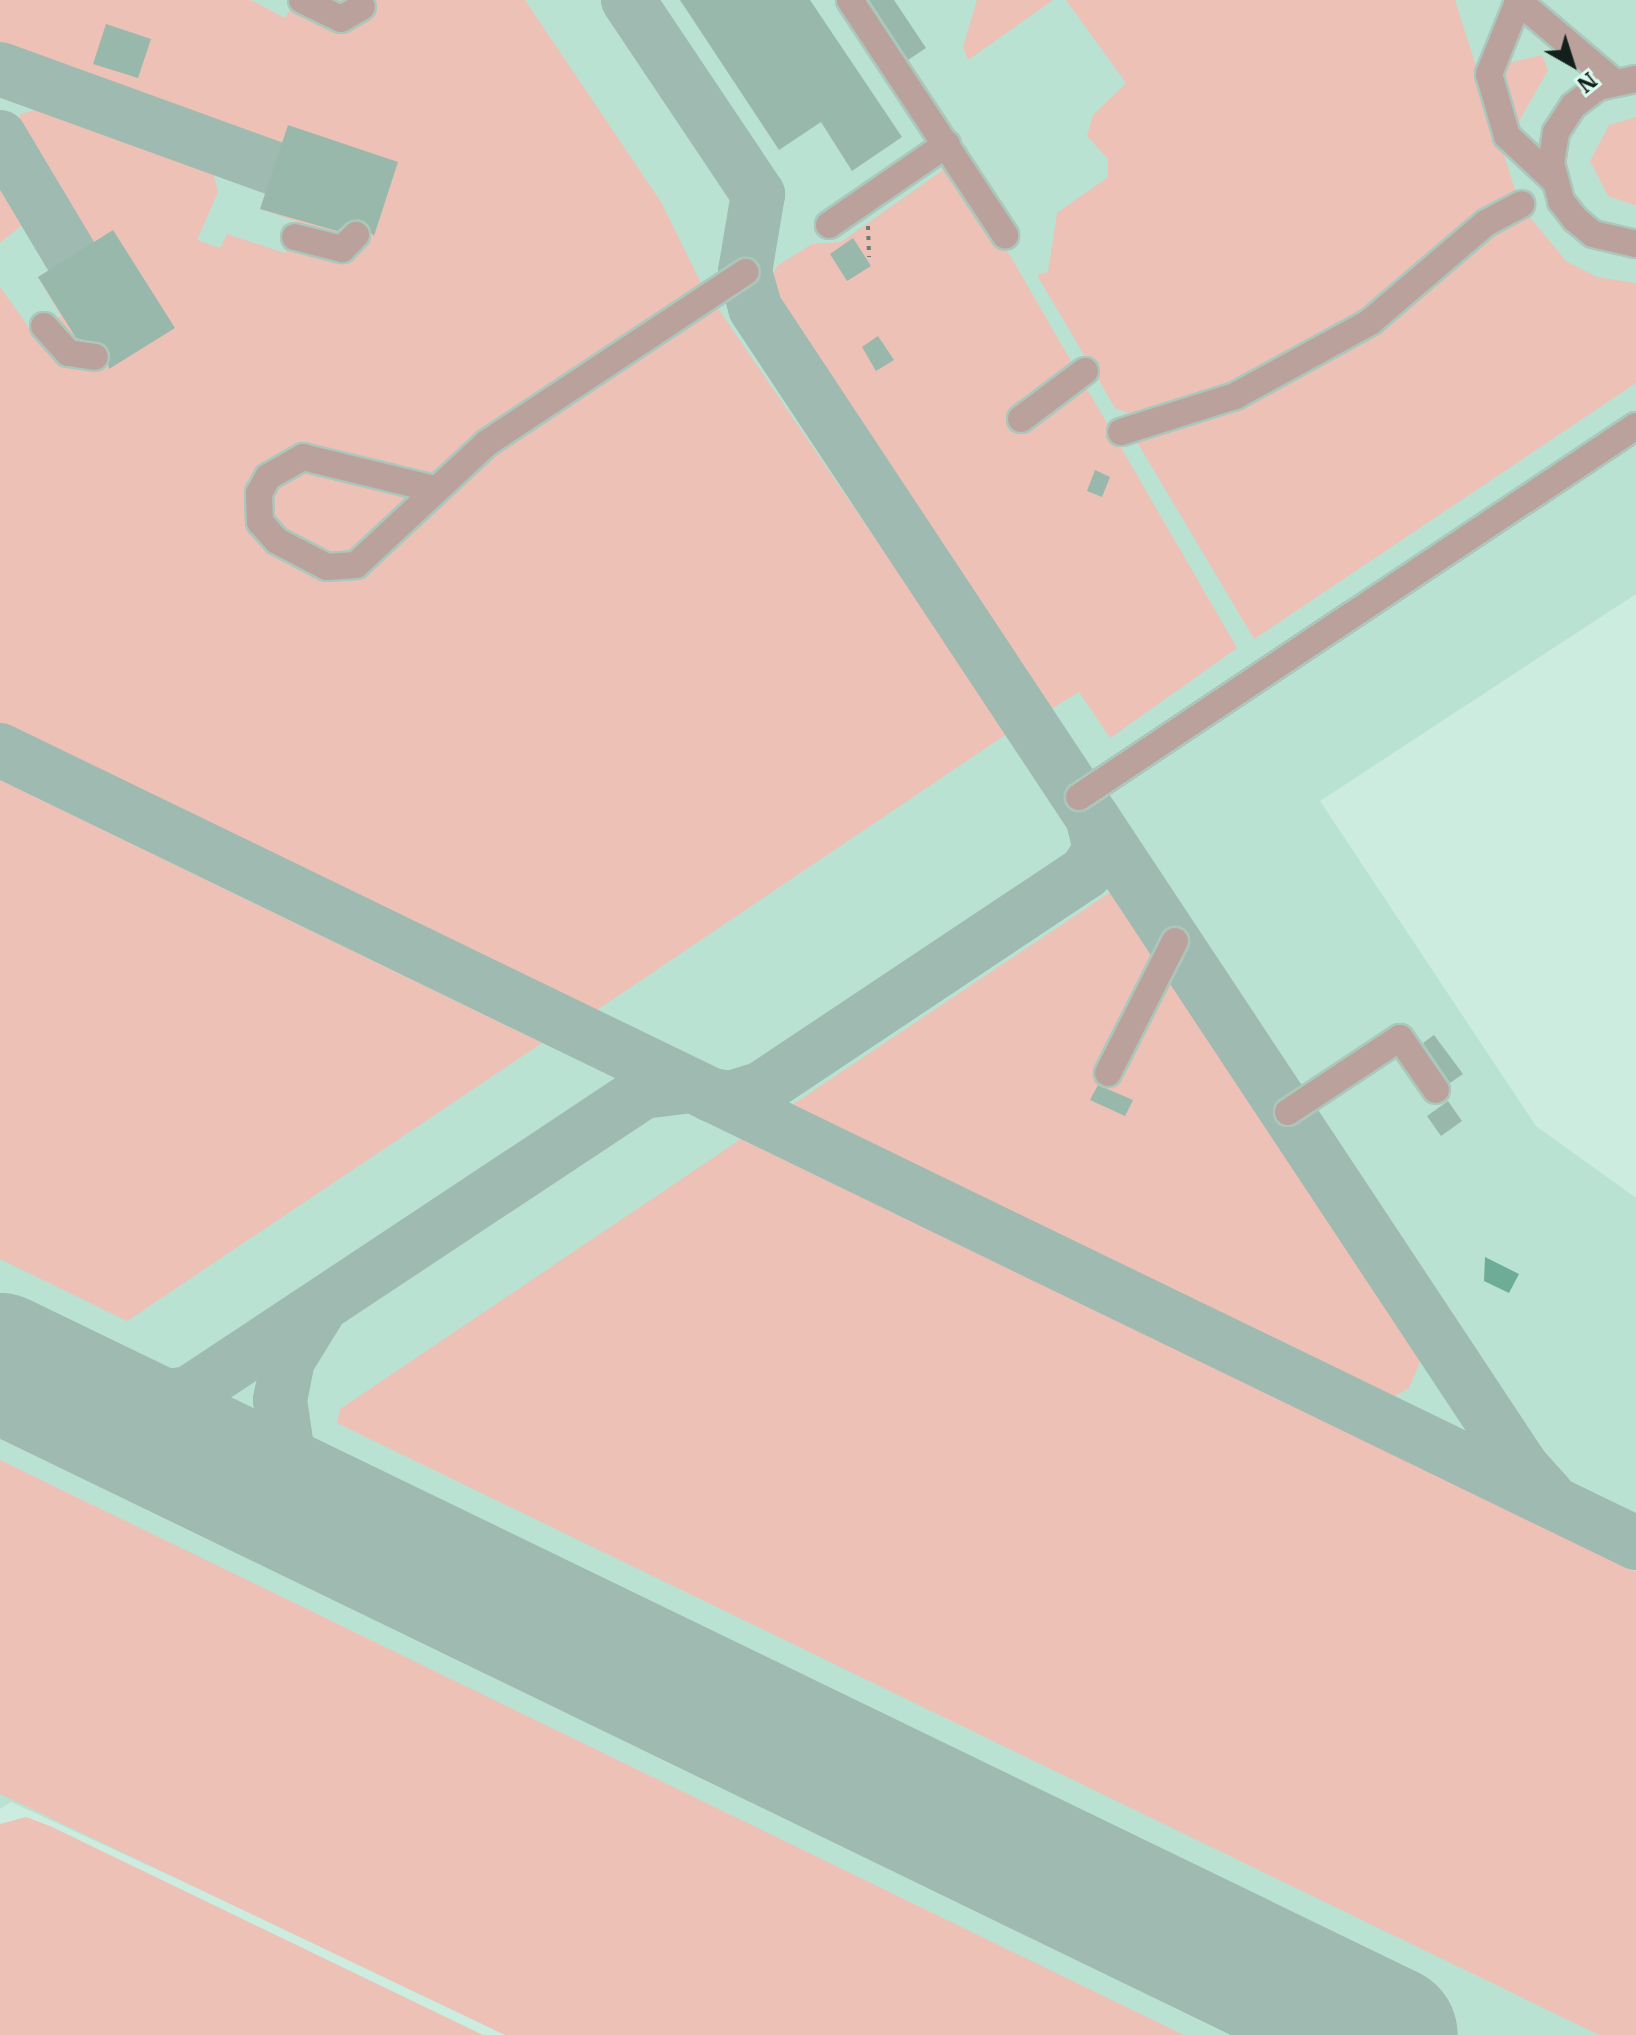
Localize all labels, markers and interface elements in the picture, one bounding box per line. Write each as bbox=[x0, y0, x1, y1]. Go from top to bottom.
north arrow bbox=[1532, 24, 1612, 104]
text: N bbox=[1572, 66, 1603, 100]

